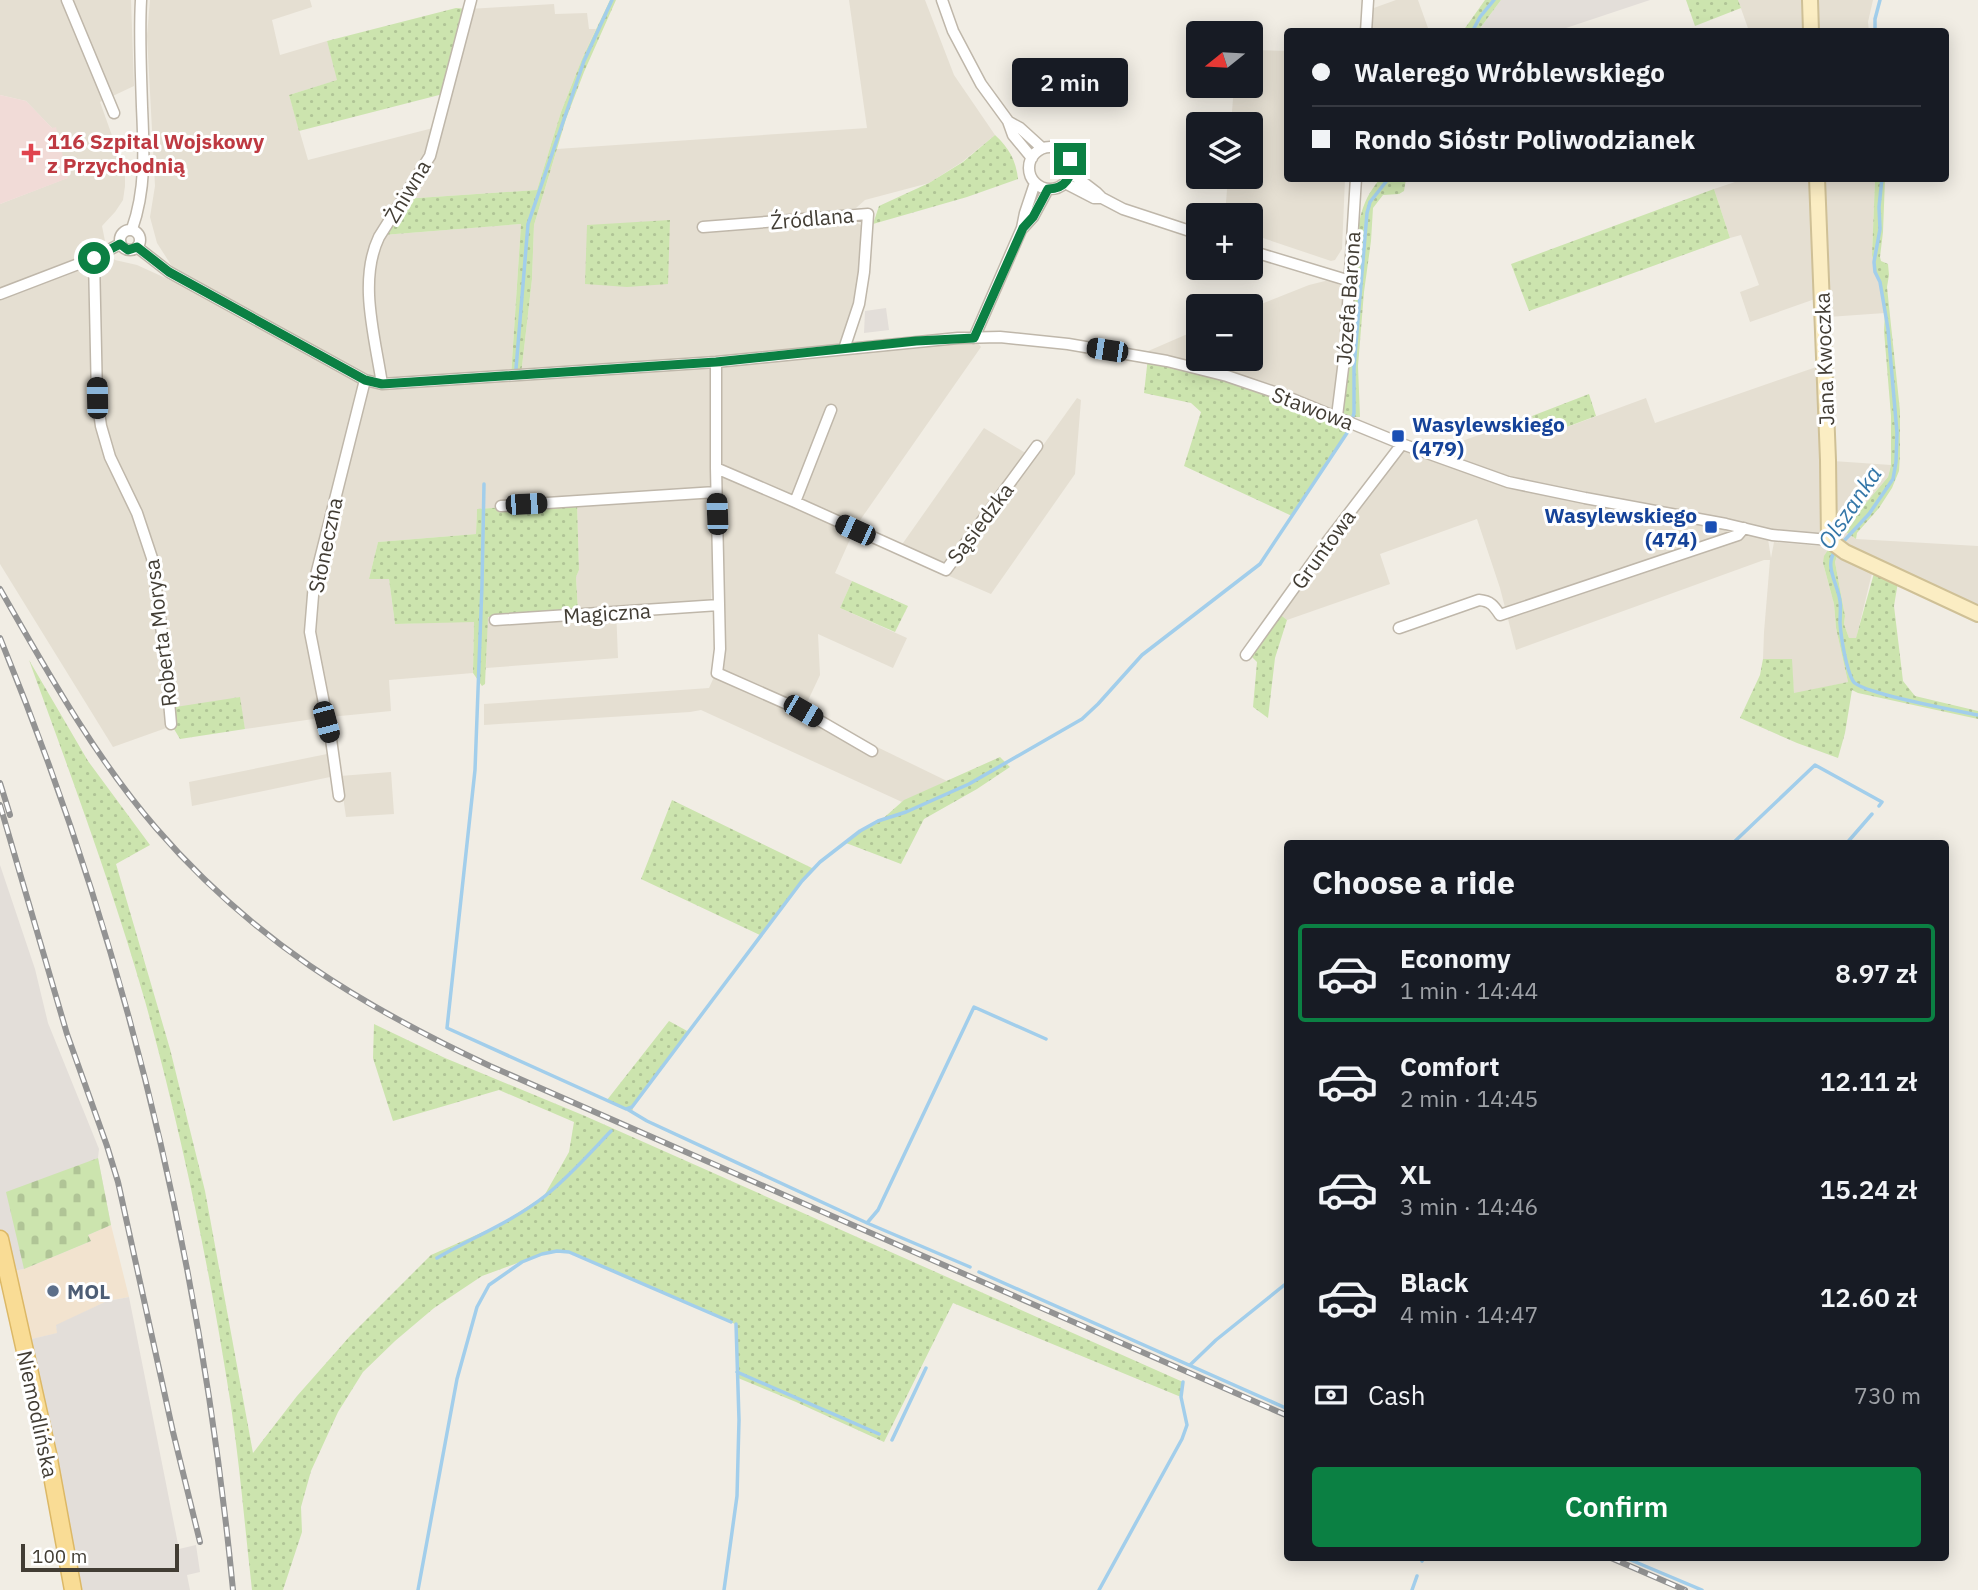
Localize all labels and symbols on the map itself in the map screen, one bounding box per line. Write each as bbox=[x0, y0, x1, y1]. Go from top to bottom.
north arrow bbox=[1186, 21, 1264, 98]
callout: 2 min bbox=[1012, 58, 1128, 106]
place label: 116 Szpital Wojskowy z Przychodnią bbox=[47, 127, 265, 179]
marker: 116 Szpital Wojskowy z Przychodnią bbox=[21, 143, 41, 163]
route end bbox=[1054, 143, 1086, 175]
street label: Żniwna bbox=[377, 154, 437, 228]
street label: Źródlana bbox=[769, 200, 855, 236]
street label: Józefa Barona bbox=[1329, 230, 1367, 366]
route start bbox=[78, 242, 110, 274]
street label: Jana Kwoczka bbox=[1808, 292, 1840, 426]
car bbox=[1085, 336, 1130, 364]
car bbox=[87, 377, 108, 419]
street label: Stawowa bbox=[1268, 380, 1358, 436]
place label: Wasylewskiego (479) bbox=[1412, 410, 1565, 462]
marker: Wasylewskiego (479) bbox=[1390, 428, 1406, 444]
water label: Olszanka bbox=[1810, 460, 1888, 554]
street label: Sąsiedzka bbox=[940, 477, 1020, 569]
car bbox=[505, 492, 548, 516]
car bbox=[706, 493, 729, 535]
street label: Słoneczna bbox=[301, 495, 349, 595]
place label: Wasylewskiego (474) bbox=[1544, 501, 1697, 553]
street label: Gruntowa bbox=[1285, 503, 1361, 595]
car bbox=[832, 512, 879, 548]
marker: Wasylewskiego (474) bbox=[1703, 519, 1719, 535]
street label: Roberta Morysa bbox=[137, 558, 183, 708]
street label: Magiczna bbox=[562, 596, 652, 630]
car bbox=[780, 691, 827, 731]
car bbox=[311, 699, 342, 745]
place label: MOL bbox=[67, 1277, 110, 1305]
marker: MOL bbox=[45, 1283, 61, 1299]
street label: Niemodlińska bbox=[11, 1348, 65, 1480]
scale bar bbox=[21, 1541, 178, 1573]

